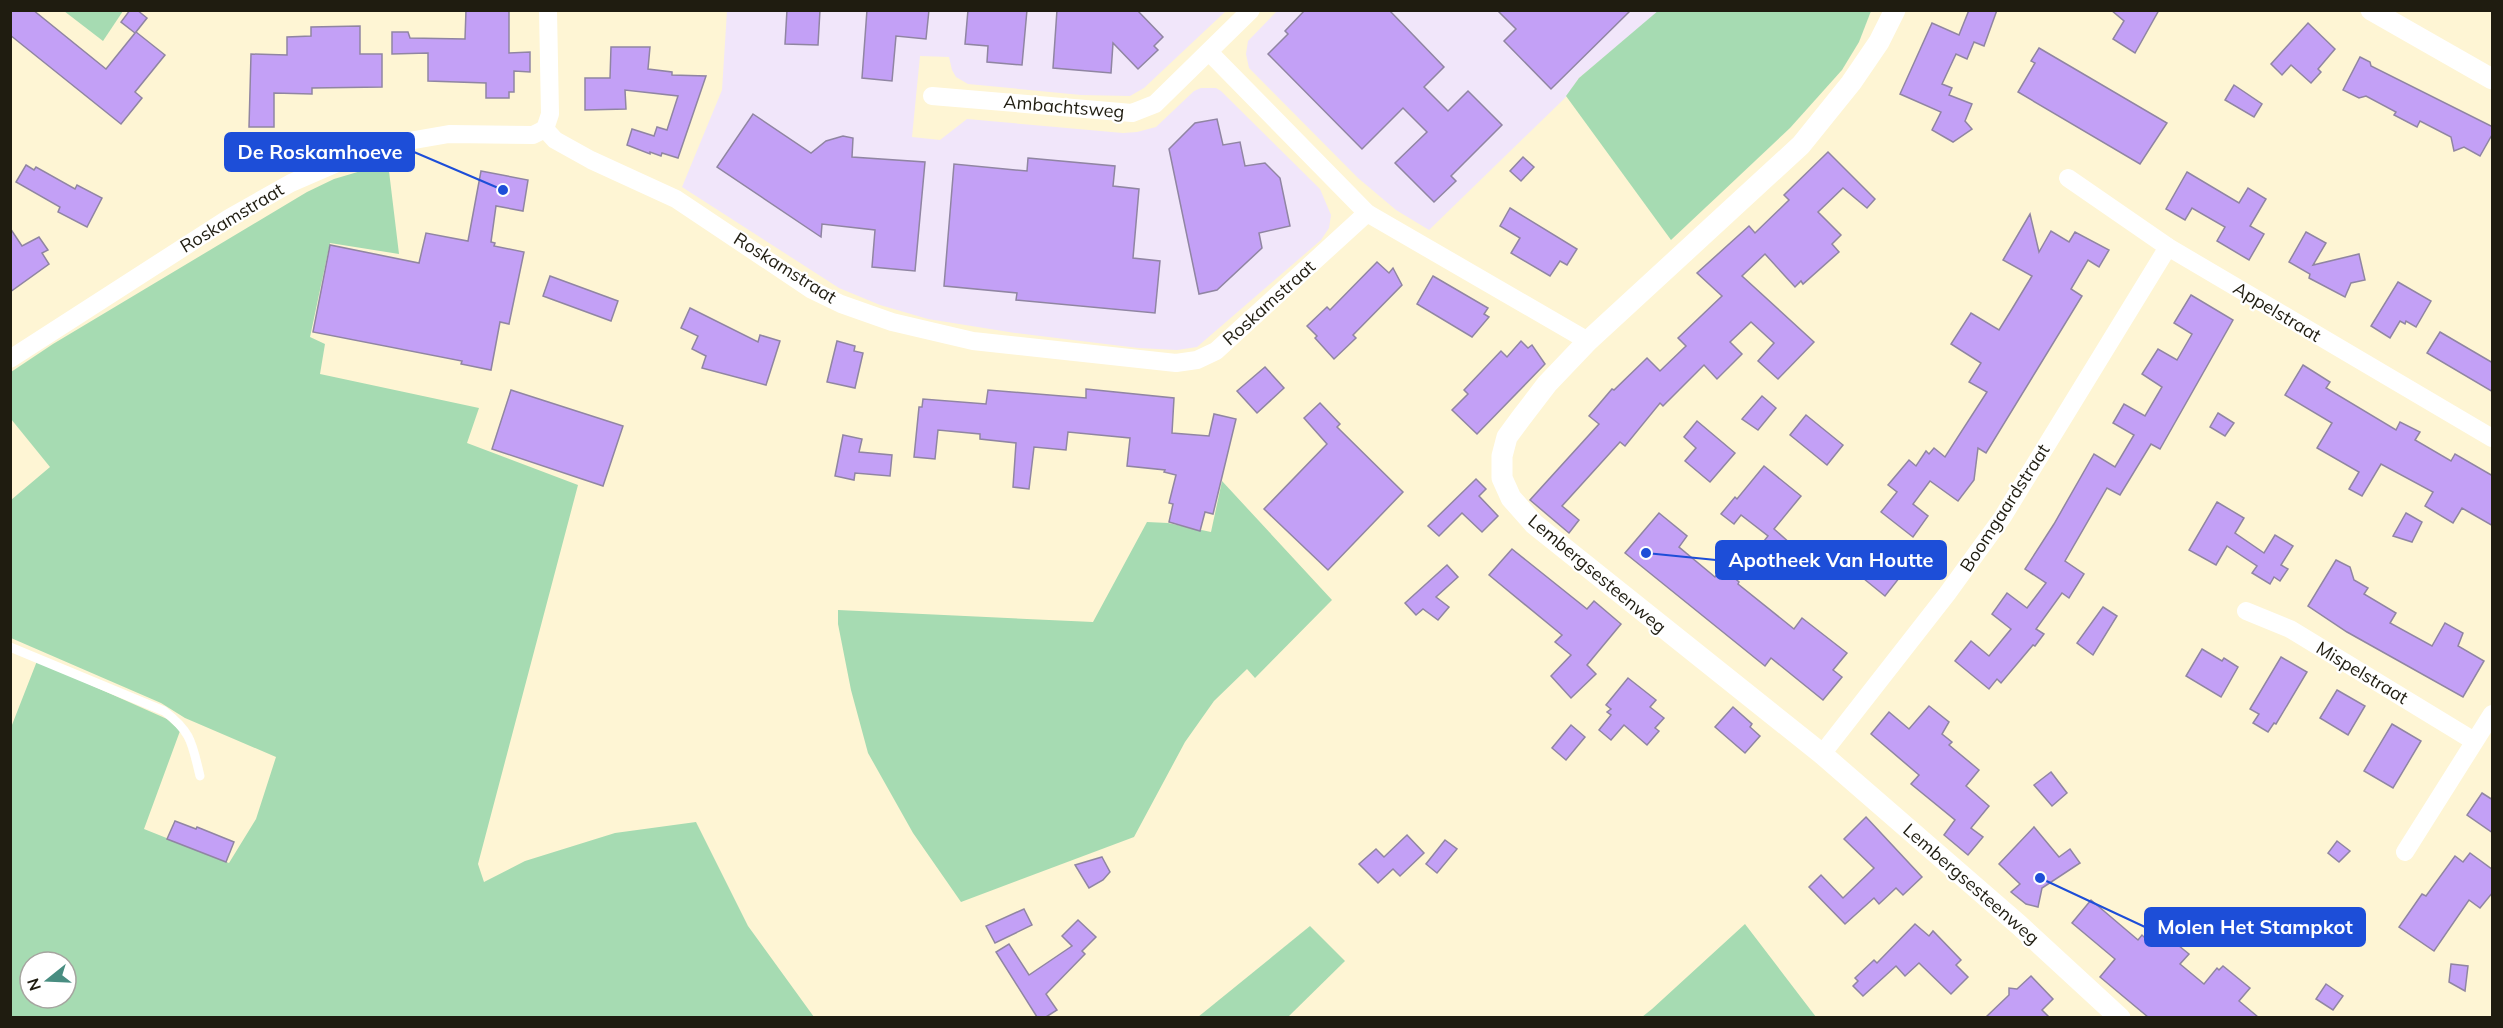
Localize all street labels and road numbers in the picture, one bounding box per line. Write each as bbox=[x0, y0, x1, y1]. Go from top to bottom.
street label: Ambachtsweg bbox=[1003, 90, 1125, 123]
street label: Roskamstraat bbox=[176, 178, 288, 257]
street label: Roskamstraat bbox=[730, 227, 841, 308]
street label: Roskamstraat bbox=[1218, 255, 1320, 350]
street label: Appelstraat bbox=[2229, 276, 2325, 347]
street label: Boomgaardstraat bbox=[1955, 440, 2054, 576]
street label: Lembergsesteenweg bbox=[1524, 509, 1671, 638]
street label: Mispelstraat bbox=[2312, 636, 2412, 709]
street label: Lembergsesteenweg bbox=[1898, 818, 2044, 949]

